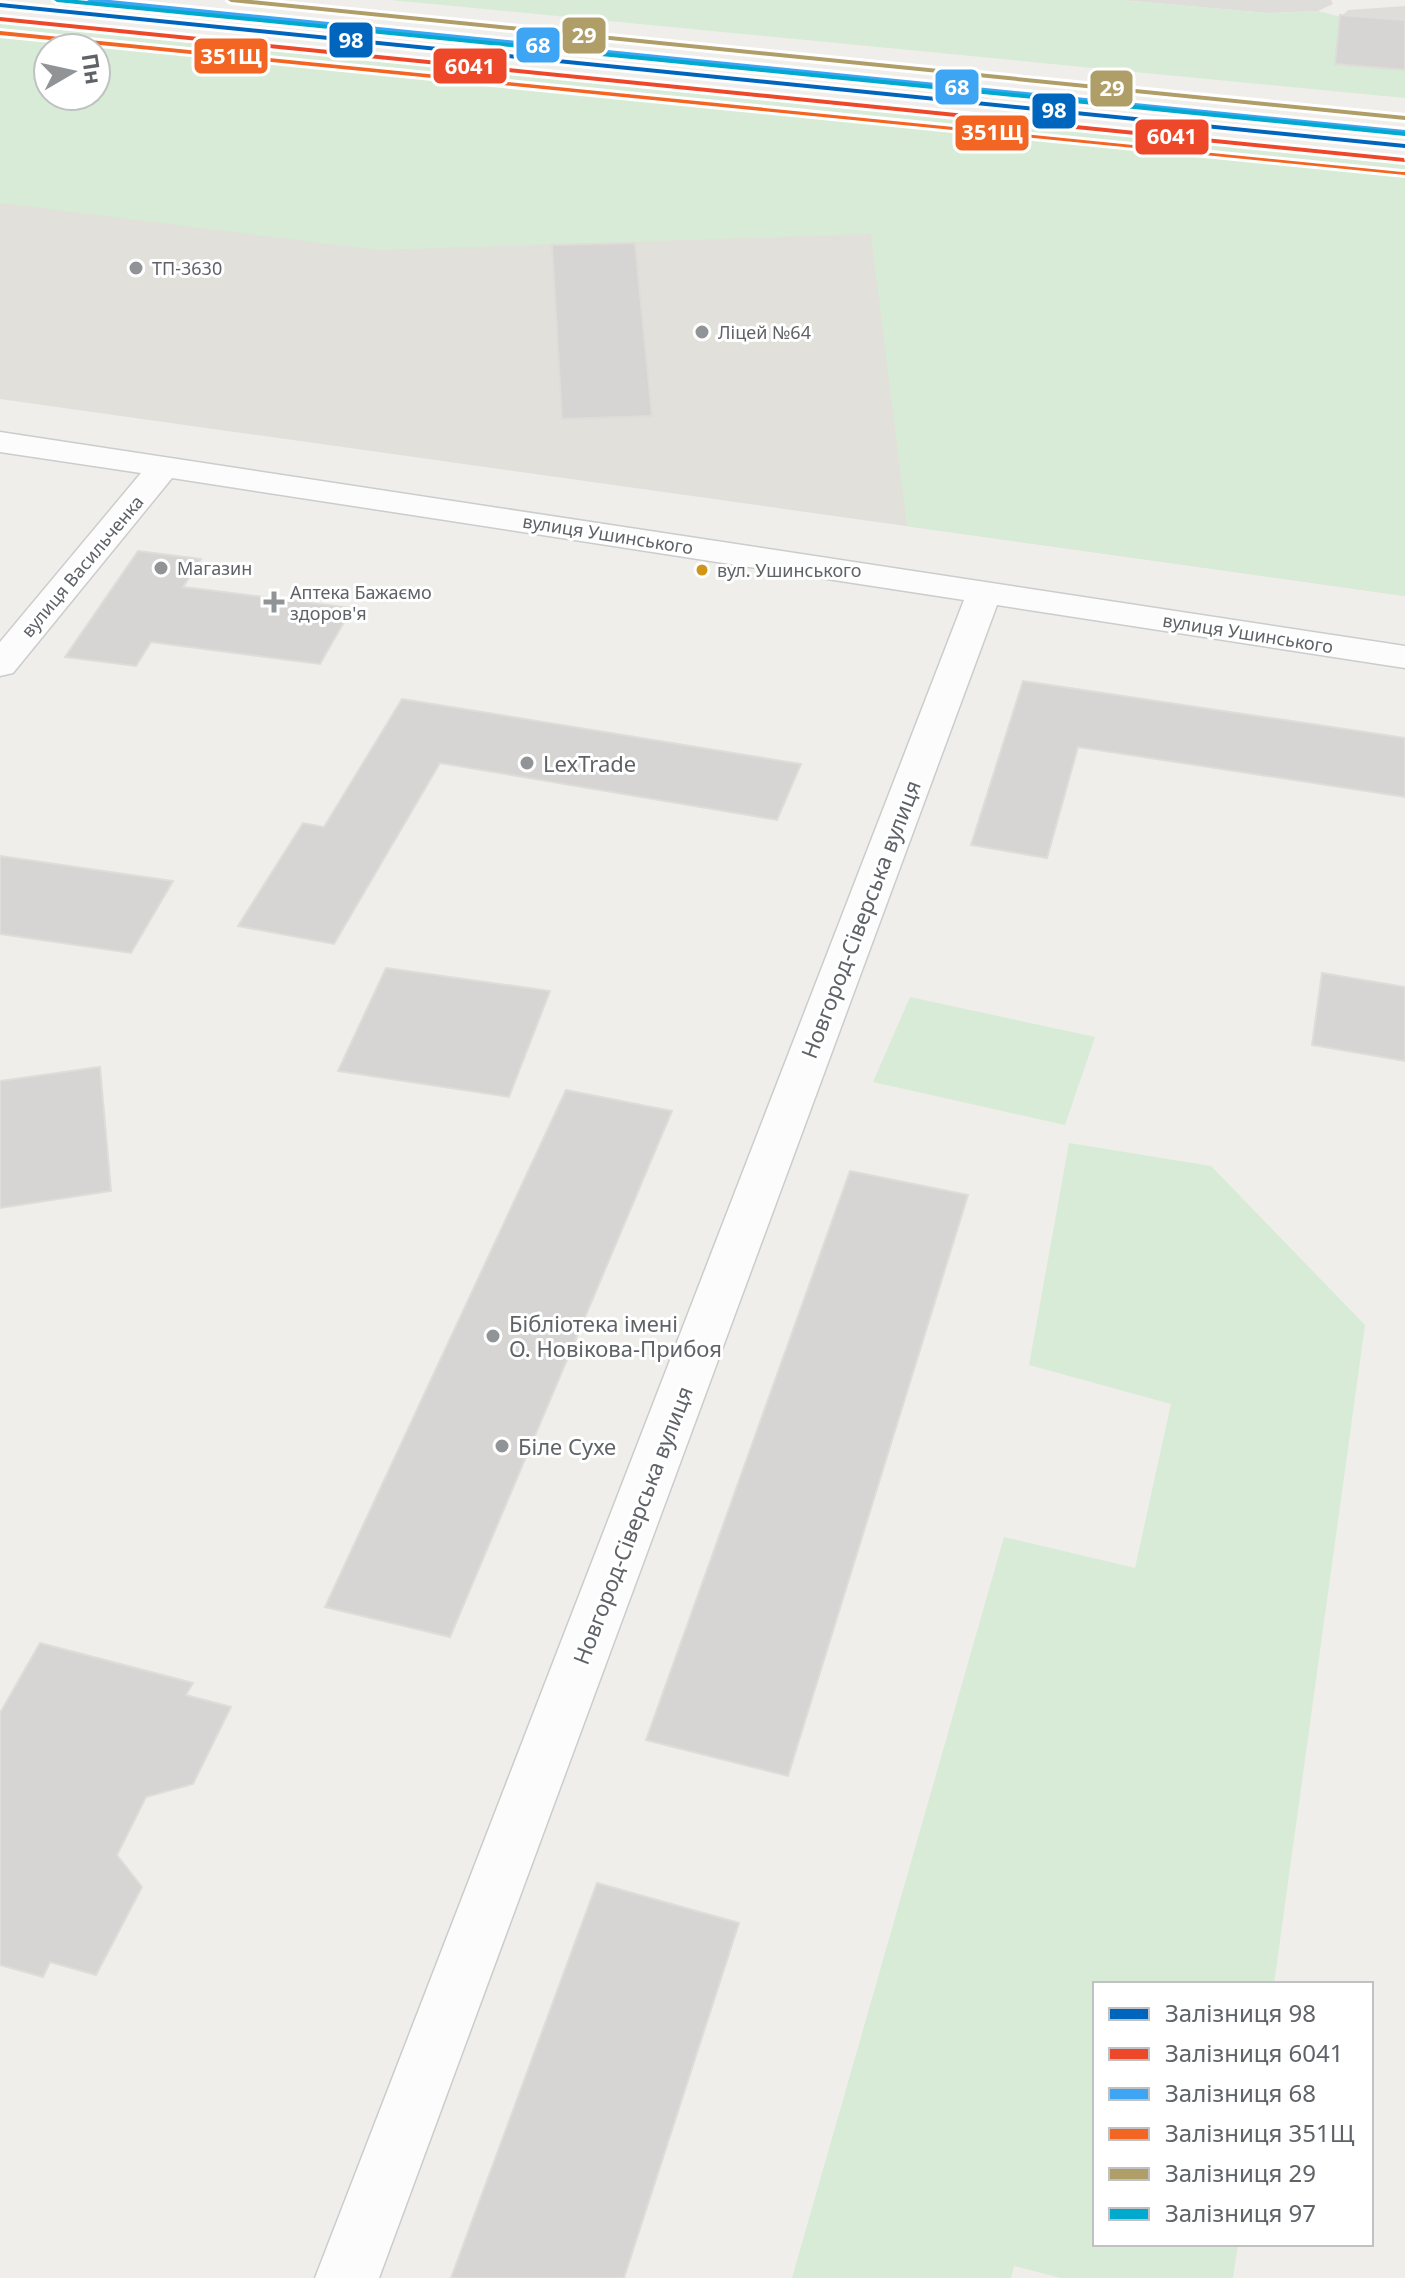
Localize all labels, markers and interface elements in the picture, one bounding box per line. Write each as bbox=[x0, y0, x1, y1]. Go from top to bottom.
line badge: 29 bbox=[561, 16, 607, 55]
text: 29 bbox=[571, 19, 597, 49]
line badge: 98 bbox=[328, 21, 374, 59]
text: 98 bbox=[338, 24, 364, 54]
line badge: 68 bbox=[515, 26, 561, 64]
text: 68 bbox=[525, 29, 551, 59]
north arrow bbox=[32, 32, 112, 112]
line badge: 351Щ bbox=[193, 37, 269, 75]
text: 351Щ bbox=[200, 40, 262, 70]
line badge: 6041 bbox=[432, 47, 508, 85]
text: 6041 bbox=[445, 50, 495, 80]
text: Пн bbox=[75, 51, 110, 86]
line badge: 68 bbox=[934, 68, 980, 106]
line badge: 29 bbox=[1089, 69, 1134, 108]
text: 68 bbox=[944, 71, 970, 101]
text: 29 bbox=[1099, 72, 1125, 102]
line badge: 98 bbox=[1031, 92, 1077, 130]
text: 98 bbox=[1041, 94, 1067, 124]
line badge: 351Щ bbox=[954, 114, 1030, 152]
text: 351Щ bbox=[961, 116, 1023, 146]
line badge: 6041 bbox=[1134, 118, 1210, 156]
text: 6041 bbox=[1147, 120, 1197, 150]
place label: ТП-3630 bbox=[152, 256, 222, 280]
marker: ТП-3630 bbox=[127, 259, 145, 277]
place label: Ліцей №64 bbox=[718, 320, 811, 344]
marker: Ліцей №64 bbox=[693, 323, 711, 341]
street label: вулиця Васильченка bbox=[16, 490, 148, 642]
street label: вулиця Ушинського bbox=[521, 509, 695, 559]
place label: Магазин bbox=[177, 556, 252, 580]
place label: вул. Ушинського bbox=[717, 558, 862, 582]
marker: Магазин bbox=[152, 559, 170, 577]
marker: вул. Ушинського bbox=[694, 562, 710, 578]
place label: Аптека Бажаємо здоров'я bbox=[290, 580, 432, 625]
marker: Аптека Бажаємо здоров'я bbox=[265, 593, 283, 611]
street label: вулиця Ушинського bbox=[1161, 608, 1335, 658]
place label: LexTrade bbox=[543, 748, 636, 778]
marker: LexTrade bbox=[518, 754, 536, 772]
street label: Новгород-Сіверська вулиця bbox=[793, 776, 927, 1062]
place label: Бібліотека імені О. Новікова-Прибоя bbox=[509, 1308, 722, 1363]
marker: Бібліотека імені О. Новікова-Прибоя bbox=[484, 1327, 502, 1345]
street label: Новгород-Сіверська вулиця bbox=[565, 1382, 699, 1668]
place label: Біле Сухе bbox=[518, 1431, 616, 1461]
marker: Біле Сухе bbox=[493, 1437, 511, 1455]
legend bbox=[1093, 1982, 1373, 2246]
text: Залізниця 98 bbox=[1165, 1996, 1316, 2029]
text: Залізниця 6041 bbox=[1165, 2036, 1344, 2069]
text: Залізниця 68 bbox=[1165, 2076, 1316, 2109]
text: Залізниця 351Щ bbox=[1165, 2116, 1355, 2149]
text: Залізниця 29 bbox=[1165, 2156, 1316, 2189]
text: Залізниця 97 bbox=[1165, 2196, 1316, 2229]

